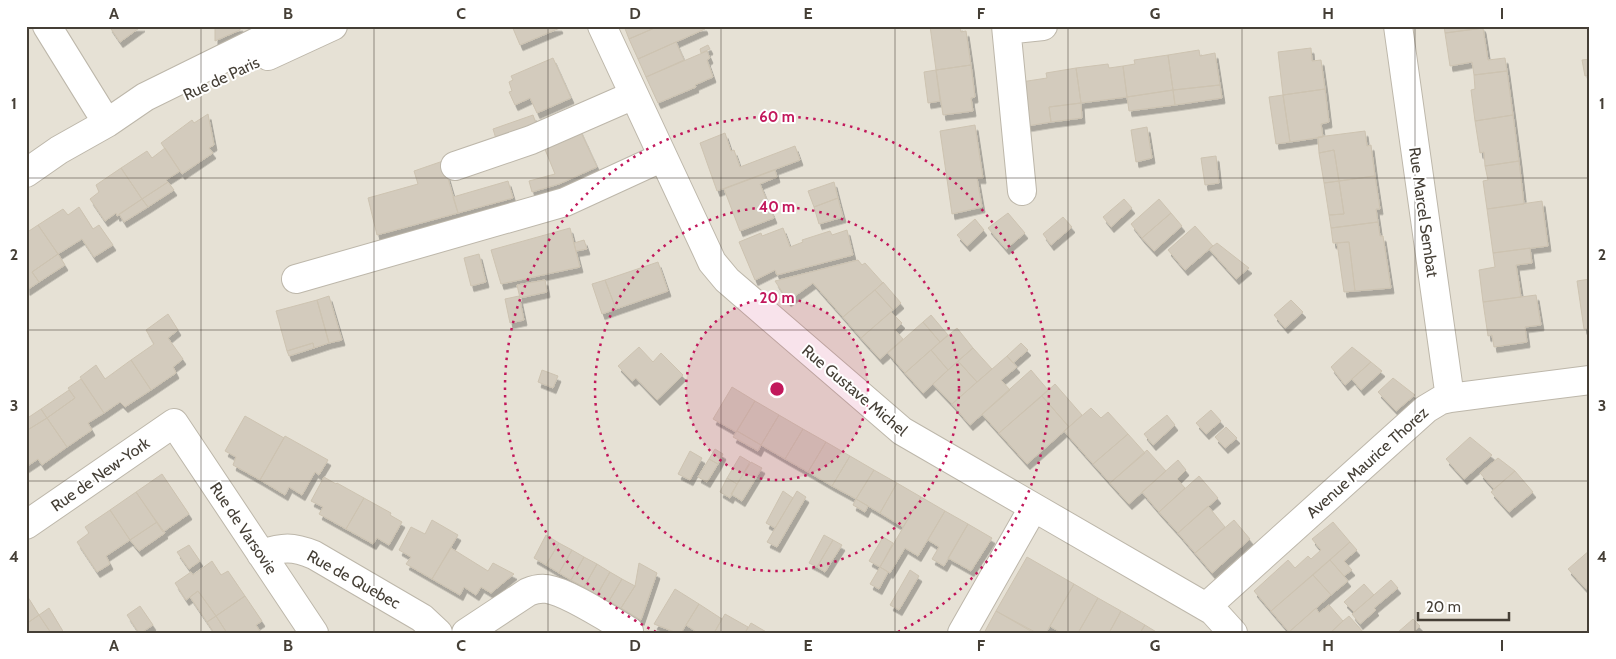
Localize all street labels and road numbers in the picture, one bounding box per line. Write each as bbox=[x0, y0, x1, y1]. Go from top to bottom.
street label: Rue de Paris bbox=[180, 52, 263, 104]
street label: Rue Marcel Sembat bbox=[1405, 146, 1442, 279]
street label: Rue Gustave Michel bbox=[798, 341, 911, 440]
street label: Avenue Maurice Thorez bbox=[1303, 402, 1432, 522]
street label: Rue de New-York bbox=[47, 433, 154, 515]
street label: Rue de Varsovie bbox=[206, 479, 281, 578]
street label: Rue de Quebec bbox=[304, 546, 404, 613]

